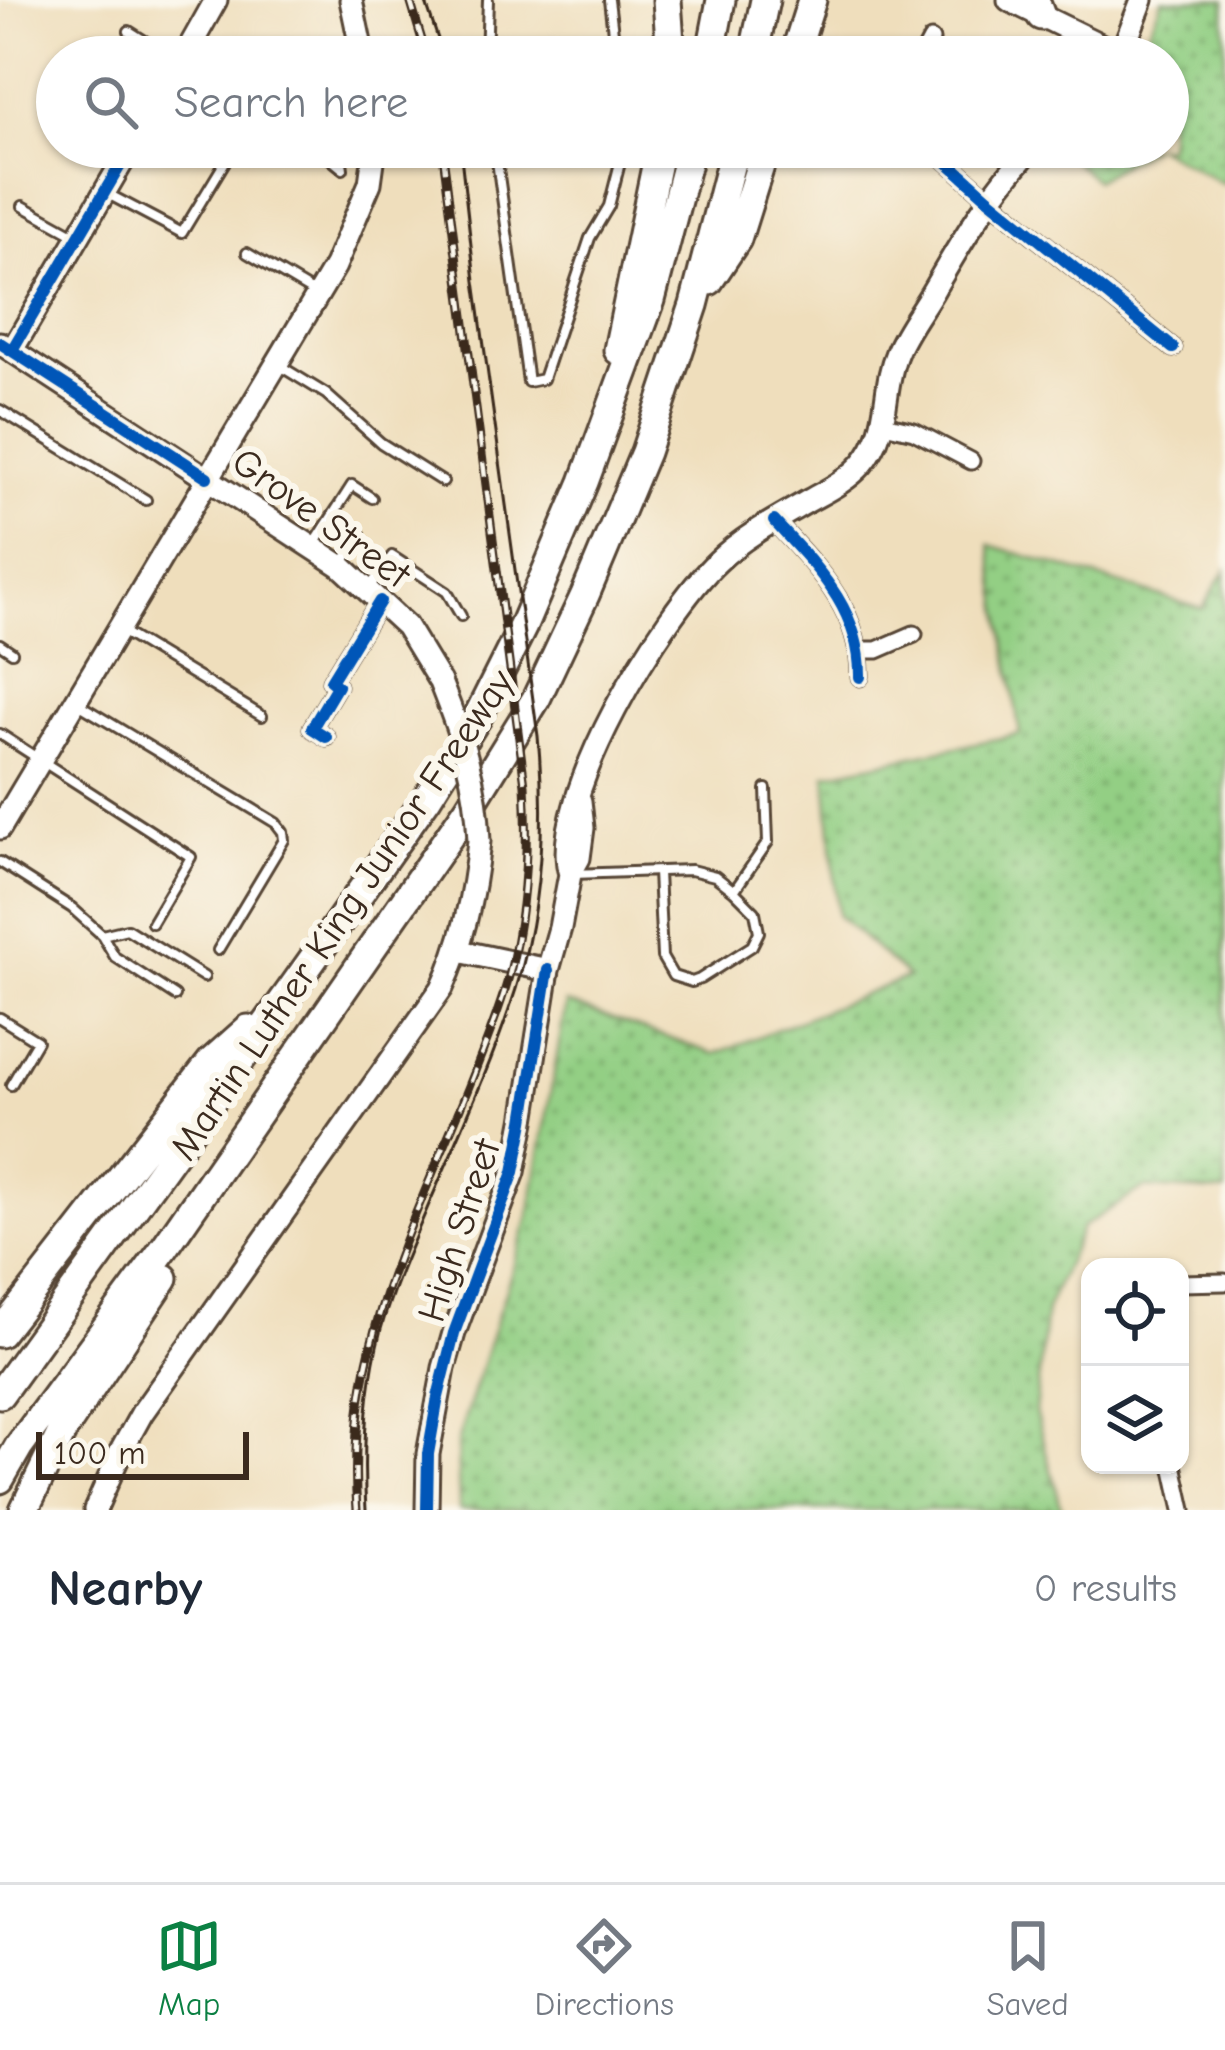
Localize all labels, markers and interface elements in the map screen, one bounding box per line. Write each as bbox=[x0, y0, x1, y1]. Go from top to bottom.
search box bbox=[36, 36, 1189, 168]
icon: search bbox=[78, 69, 144, 135]
text: Search here bbox=[174, 76, 408, 128]
street label: Grove Street bbox=[223, 439, 420, 599]
street label: Martin Luther King Junior Freeway bbox=[161, 661, 524, 1169]
street label: High Street bbox=[409, 1132, 511, 1327]
map controls bbox=[1081, 1258, 1189, 1474]
button: locate bbox=[1081, 1258, 1189, 1366]
button: layers bbox=[1081, 1366, 1189, 1474]
scale bar bbox=[36, 1426, 249, 1479]
text: 100 m bbox=[54, 1434, 146, 1472]
text: Nearby bbox=[48, 1559, 202, 1618]
text: 0 results bbox=[1034, 1566, 1177, 1611]
tab: Map bbox=[156, 1913, 222, 2023]
tab: Directions bbox=[535, 1913, 674, 2023]
tab: Saved bbox=[986, 1913, 1069, 2023]

